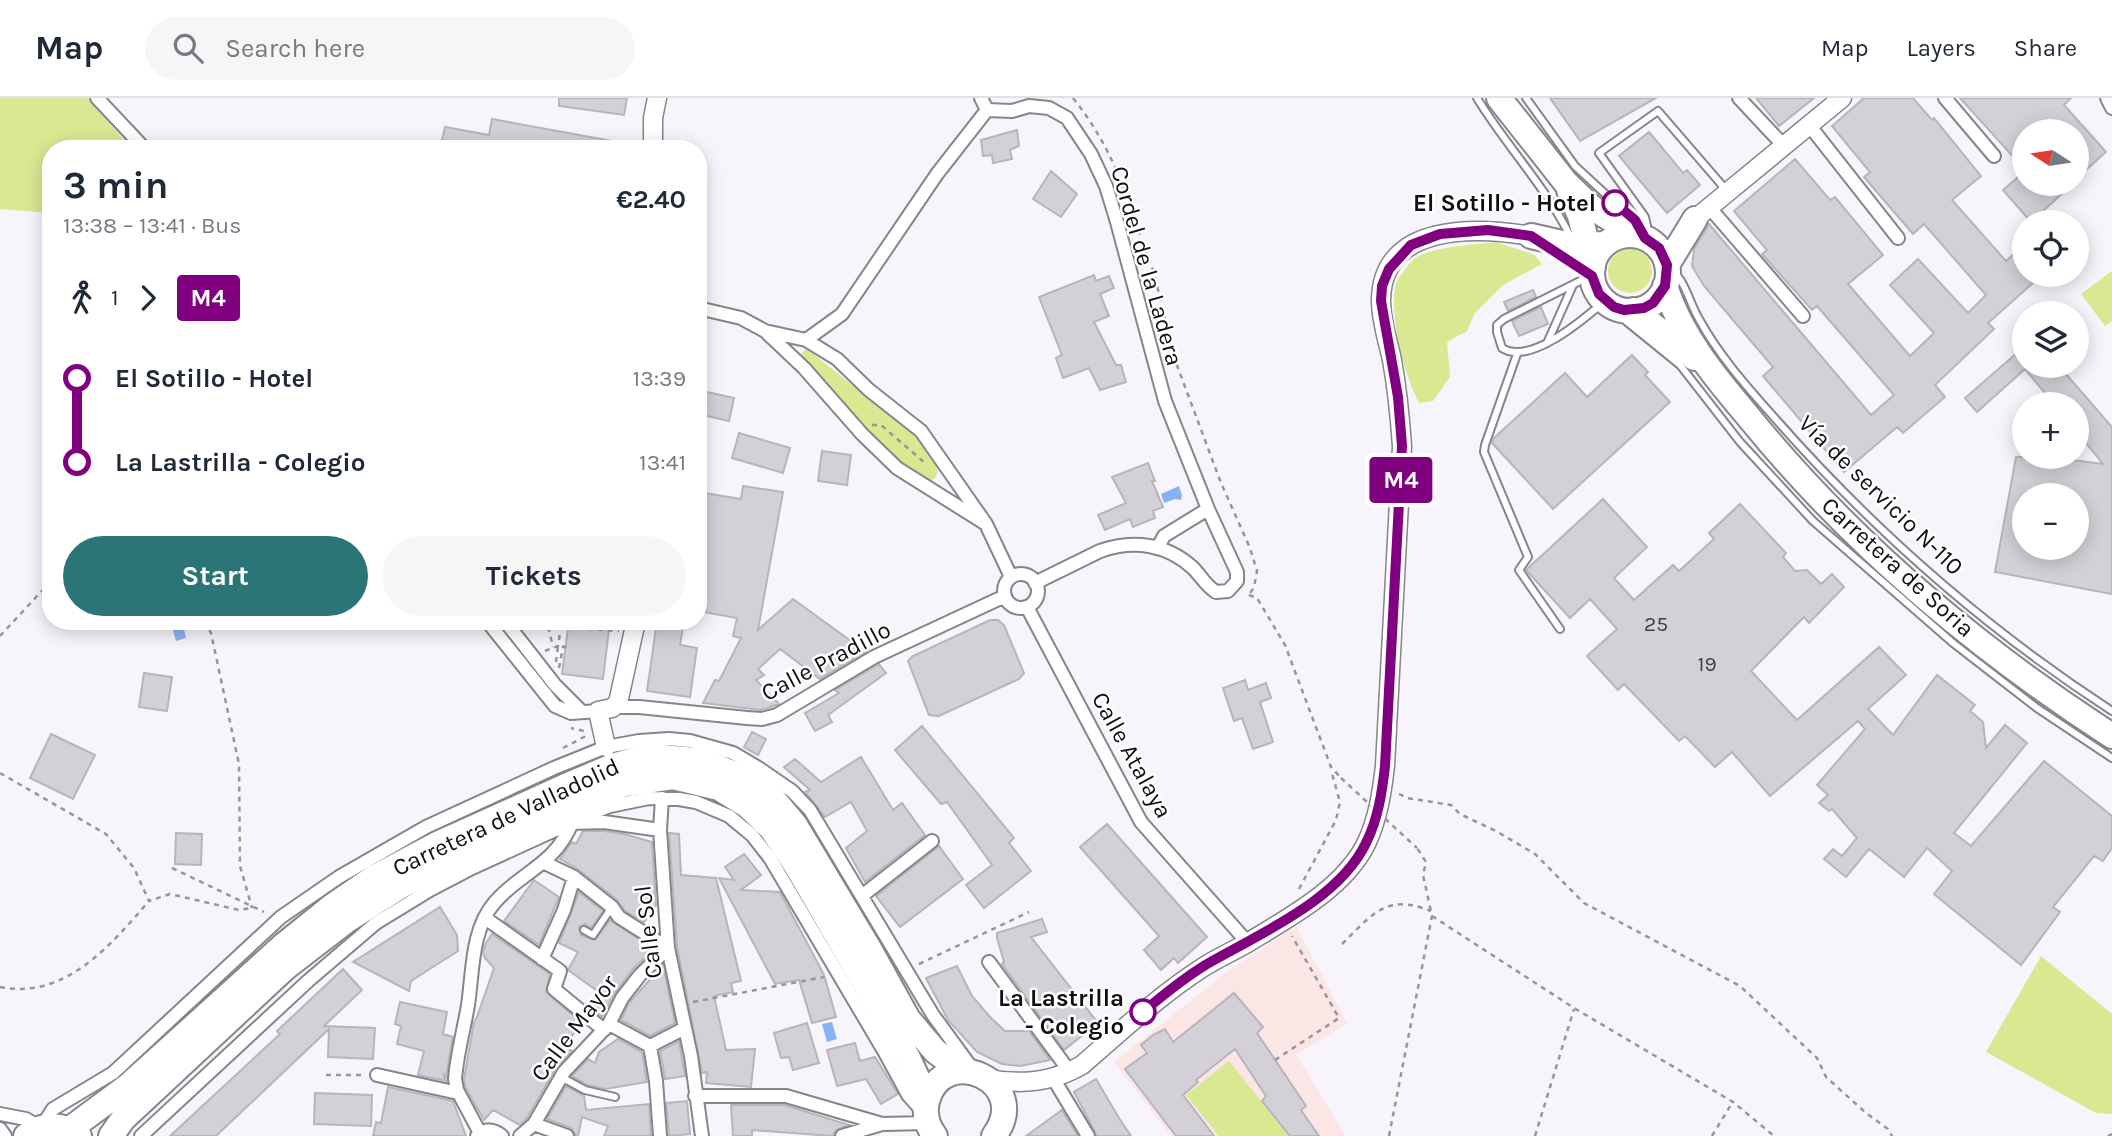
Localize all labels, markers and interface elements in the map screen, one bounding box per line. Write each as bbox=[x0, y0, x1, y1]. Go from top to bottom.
search box bbox=[145, 17, 635, 80]
text: Map bbox=[35, 29, 103, 67]
icon: search bbox=[169, 29, 207, 67]
text: Search here bbox=[225, 33, 365, 64]
text: Map bbox=[1821, 34, 1869, 62]
text: Layers bbox=[1907, 34, 1976, 62]
text: Share bbox=[2014, 34, 2077, 62]
north arrow bbox=[2012, 119, 2090, 196]
map controls bbox=[2012, 119, 2089, 560]
text: 3 min bbox=[63, 163, 168, 208]
street label: Cordel de la Ladera bbox=[1105, 163, 1189, 369]
text: €2.40 bbox=[616, 184, 686, 215]
place label: El Sotillo - Hotel bbox=[1413, 189, 1596, 217]
marker: El Sotillo - Hotel bbox=[1602, 190, 1628, 216]
button: locate bbox=[2012, 210, 2089, 287]
text: 13:38 – 13:41 · Bus bbox=[63, 212, 241, 239]
icon: walk bbox=[63, 279, 101, 317]
icon: forward bbox=[129, 279, 167, 317]
text: 1 bbox=[111, 284, 119, 311]
text: M4 bbox=[191, 284, 226, 312]
button: layers bbox=[2012, 301, 2089, 378]
text: El Sotillo - Hotel bbox=[115, 363, 313, 394]
text: 13:39 bbox=[633, 365, 686, 392]
button: + bbox=[2012, 392, 2089, 469]
street label: Vía de servicio N-110 bbox=[1793, 409, 1969, 581]
text: La Lastrilla - Colegio bbox=[115, 447, 366, 478]
text: 13:41 bbox=[639, 449, 686, 476]
line badge: M4 bbox=[1370, 457, 1432, 503]
text: M4 bbox=[1383, 466, 1419, 494]
button: − bbox=[2012, 483, 2089, 560]
street label: Carretera de Soria bbox=[1816, 491, 1980, 643]
button: Start bbox=[63, 536, 368, 616]
button: Tickets bbox=[382, 536, 686, 616]
house number: 25 bbox=[1644, 612, 1668, 636]
street label: Calle Pradillo bbox=[757, 615, 895, 707]
house number: 19 bbox=[1697, 652, 1717, 676]
street label: Calle Atalaya bbox=[1086, 687, 1178, 823]
street label: Carretera de Valladolid bbox=[388, 752, 624, 882]
street label: Calle Sol bbox=[628, 884, 668, 980]
street label: Calle Mayor bbox=[525, 969, 623, 1087]
place label: La Lastrilla - Colegio bbox=[998, 984, 1124, 1040]
marker: La Lastrilla - Colegio bbox=[1130, 999, 1156, 1025]

